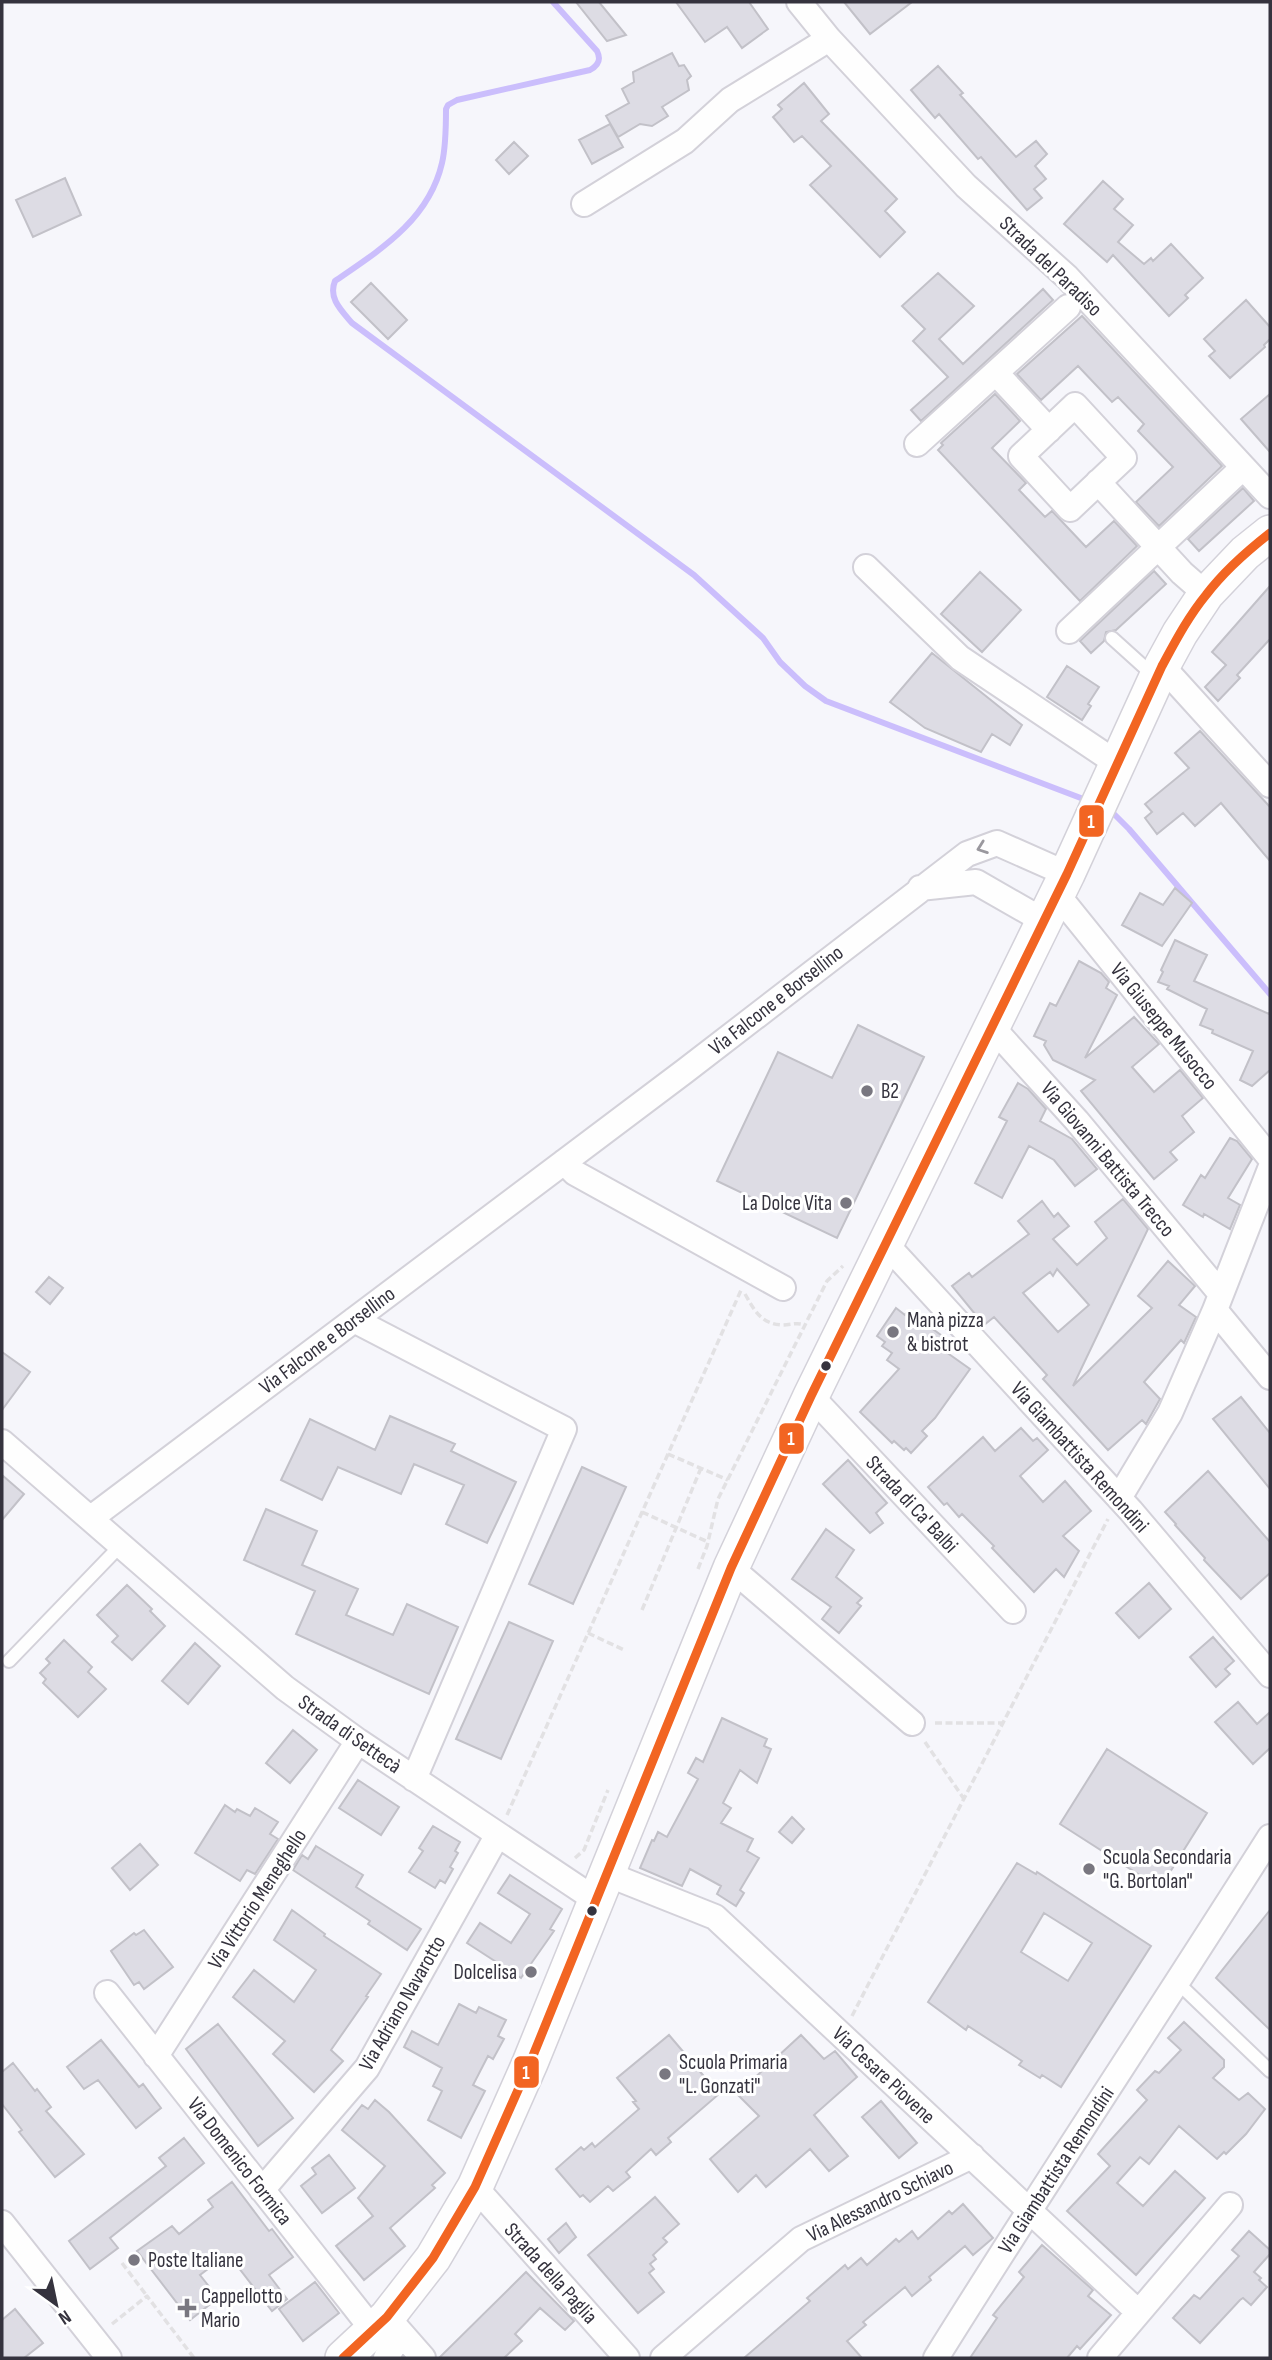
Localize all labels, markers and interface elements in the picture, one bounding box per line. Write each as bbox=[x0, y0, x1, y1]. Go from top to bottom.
street label: Strada del Paradiso bbox=[994, 211, 1107, 322]
line badge: 1 bbox=[1078, 804, 1105, 838]
text: 1 bbox=[1087, 811, 1095, 834]
one-way arrow bbox=[977, 840, 989, 854]
street label: Via Falcone e Borsellino bbox=[704, 940, 848, 1061]
street label: Via Giuseppe Musocco bbox=[1105, 958, 1222, 1095]
street label: Via Giovanni Battista Trecco bbox=[1035, 1077, 1180, 1242]
place label: B2 bbox=[881, 1079, 899, 1104]
marker: B2 bbox=[859, 1083, 875, 1099]
place label: La Dolce Vita bbox=[742, 1191, 832, 1216]
marker: La Dolce Vita bbox=[838, 1195, 854, 1211]
street label: Via Falcone e Borsellino bbox=[254, 1281, 400, 1400]
place label: Manà pizza & bistrot bbox=[907, 1308, 984, 1357]
marker: Manà pizza & bistrot bbox=[885, 1324, 901, 1340]
unlabelled marker bbox=[819, 1359, 833, 1373]
street label: Via Giambattista Remondini bbox=[1005, 1377, 1154, 1538]
line badge: 1 bbox=[778, 1422, 805, 1455]
text: 1 bbox=[787, 1428, 795, 1451]
street label: Strada di Ca' Balbi bbox=[860, 1451, 963, 1558]
street label: Strada di Settecà bbox=[293, 1690, 406, 1779]
street label: Via Vittorio Meneghello bbox=[203, 1824, 312, 1974]
place label: Scuola Secondaria "G. Bortolan" bbox=[1103, 1845, 1232, 1894]
marker: Scuola Secondaria "G. Bortolan" bbox=[1081, 1861, 1097, 1877]
unlabelled marker bbox=[585, 1904, 599, 1918]
street label: Via Adriano Navarotto bbox=[354, 1931, 451, 2075]
place label: Dolcelisa bbox=[453, 1960, 517, 1985]
marker: Dolcelisa bbox=[523, 1964, 539, 1980]
street label: Via Cesare Piovene bbox=[827, 2021, 940, 2129]
place label: Scuola Primaria "L. Gonzati" bbox=[679, 2050, 788, 2099]
line badge: 1 bbox=[513, 2055, 540, 2089]
text: 1 bbox=[522, 2062, 530, 2085]
marker: Scuola Primaria "L. Gonzati" bbox=[657, 2066, 673, 2082]
street label: Via Giambattista Remondini bbox=[993, 2082, 1120, 2258]
street label: Via Domenico Formica bbox=[182, 2093, 297, 2230]
street label: Via Alessandro Schiavo bbox=[803, 2155, 957, 2248]
street label: Strada della Paglia bbox=[499, 2218, 602, 2329]
place label: Poste Italiane bbox=[148, 2248, 244, 2273]
marker: Poste Italiane bbox=[126, 2252, 142, 2268]
north arrow bbox=[21, 2269, 91, 2339]
place label: Cappellotto Mario bbox=[201, 2284, 283, 2333]
marker: Cappellotto Mario bbox=[179, 2300, 195, 2316]
text: N bbox=[54, 2305, 75, 2329]

